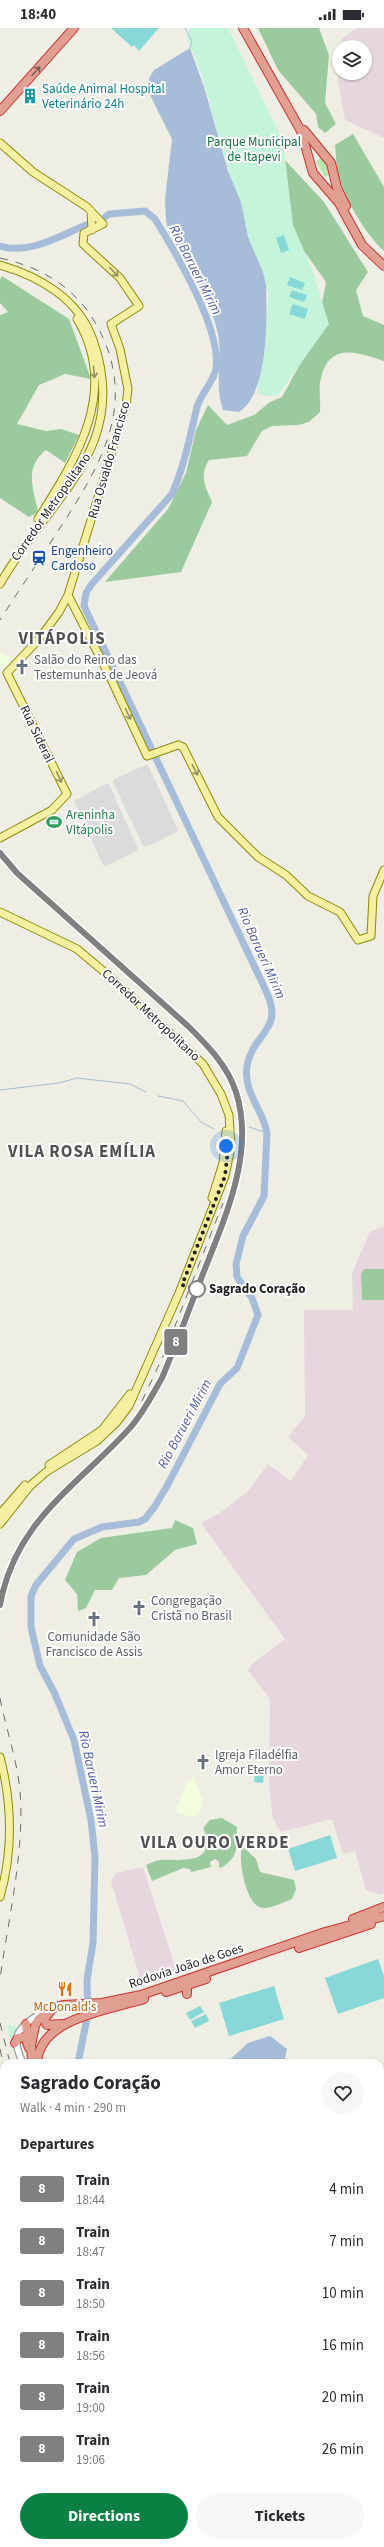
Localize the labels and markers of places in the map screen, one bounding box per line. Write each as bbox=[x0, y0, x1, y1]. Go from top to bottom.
place label: Saúde Animal Hospital Veterinário 24h bbox=[42, 80, 165, 113]
building icon: Saúde Animal Hospital Veterinário 24h bbox=[21, 87, 39, 105]
place label: Engenheiro Cardoso bbox=[51, 542, 113, 575]
station icon: Engenheiro Cardoso bbox=[30, 549, 48, 567]
place label: Salão do Reino das Testemunhas de Jeová bbox=[34, 651, 157, 684]
church icon: Salão do Reino das Testemunhas de Jeová bbox=[13, 658, 31, 676]
place label: Areninha VItápolis bbox=[66, 806, 115, 839]
sports icon: Areninha VItápolis bbox=[45, 813, 63, 831]
marker: Sagrado Coração bbox=[188, 1280, 206, 1298]
place label: Sagrado Coração bbox=[209, 1280, 305, 1298]
place label: Congregação Cristã no Brasil bbox=[151, 1592, 232, 1625]
church icon: Congregação Cristã no Brasil bbox=[130, 1599, 148, 1617]
church icon: Comunidade São Francisco de Assis bbox=[85, 1610, 103, 1628]
place label: Comunidade São Francisco de Assis bbox=[45, 1628, 143, 1661]
place label: Igreja Filadélfia Amor Eterno bbox=[215, 1746, 298, 1779]
church icon: Igreja Filadélfia Amor Eterno bbox=[194, 1753, 212, 1771]
restaurant icon: McDonald's bbox=[56, 1980, 74, 1998]
place label: McDonald's bbox=[33, 1998, 97, 2016]

